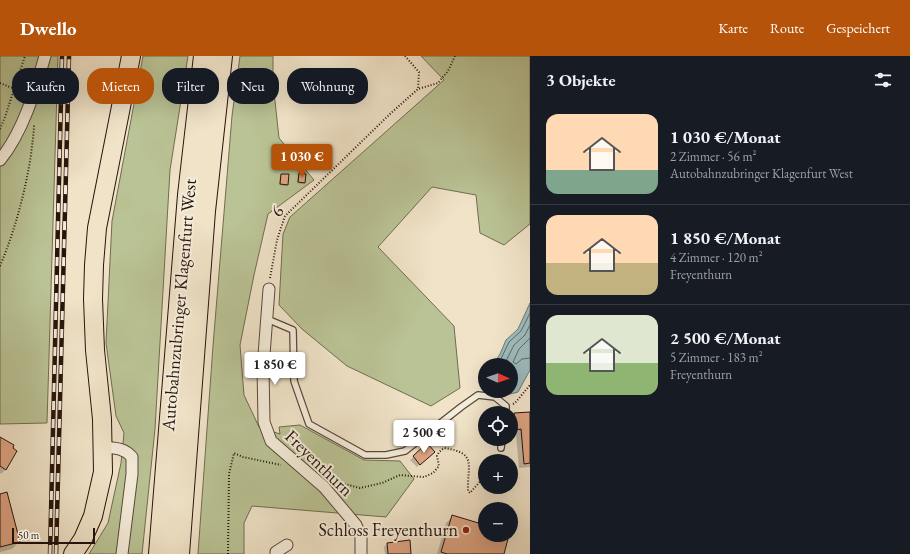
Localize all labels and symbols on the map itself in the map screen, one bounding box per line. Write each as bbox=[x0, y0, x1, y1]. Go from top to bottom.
pin: 1 030 € bbox=[265, 144, 339, 178]
street label: Autobahnzubringer Klagenfurt West bbox=[156, 178, 201, 433]
street label: 6 bbox=[265, 201, 289, 221]
pin: 1 850 € bbox=[238, 352, 312, 386]
north arrow bbox=[478, 358, 518, 398]
pin: 2 500 € bbox=[387, 420, 461, 454]
street label: Freyenthurn bbox=[280, 424, 359, 501]
place label: Schloss Freyenthurn bbox=[318, 518, 458, 541]
marker: Schloss Freyenthurn bbox=[461, 525, 471, 535]
scale bar bbox=[12, 526, 95, 545]

